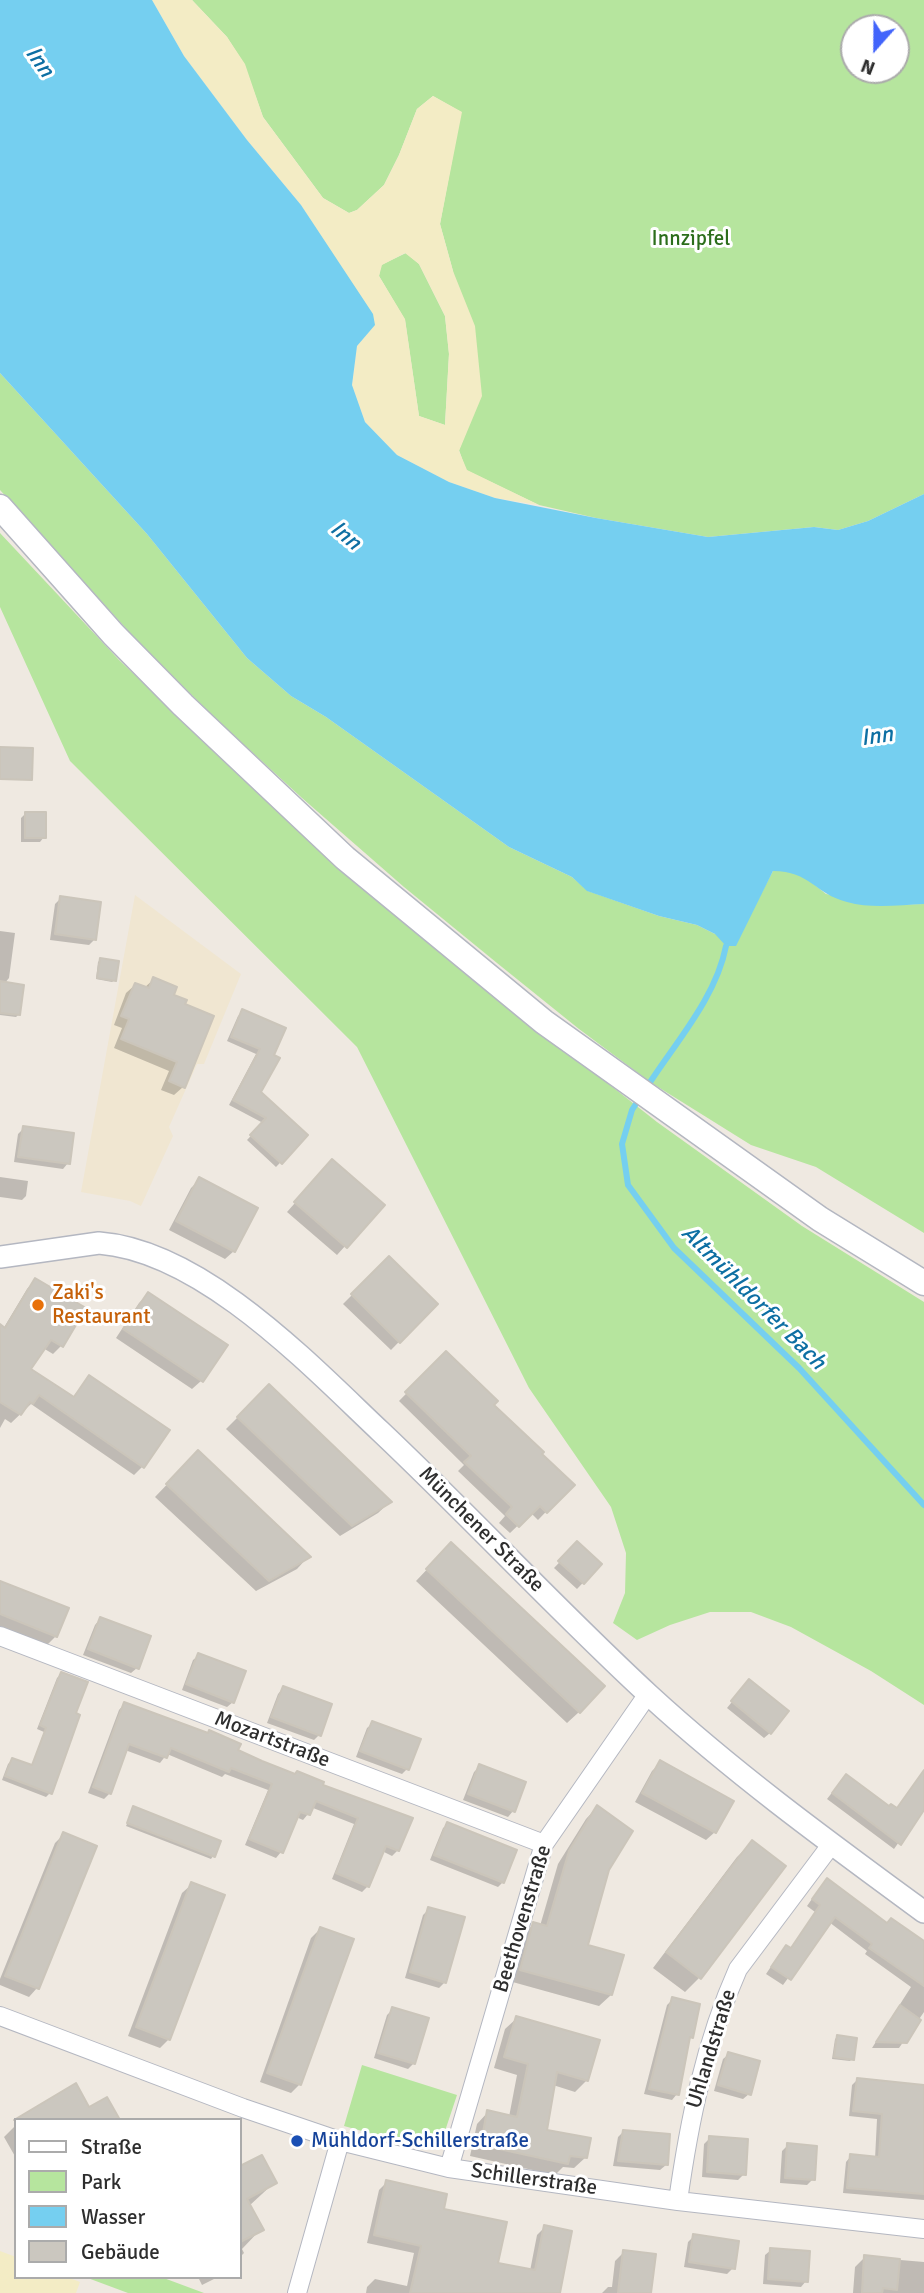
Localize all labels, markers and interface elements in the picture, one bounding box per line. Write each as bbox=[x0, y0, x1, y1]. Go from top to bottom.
north arrow bbox=[840, 14, 910, 84]
water label: Inn bbox=[19, 41, 59, 83]
text: N bbox=[858, 53, 879, 80]
park label: Innzipfel bbox=[652, 226, 730, 252]
water label: Inn bbox=[324, 515, 366, 557]
water label: Inn bbox=[859, 721, 895, 753]
water label: Altmühldorfer Bach bbox=[675, 1220, 831, 1376]
place label: Zaki's Restaurant bbox=[52, 1280, 151, 1330]
marker: Zaki's Restaurant bbox=[30, 1297, 46, 1313]
street label: Münchener Straße bbox=[413, 1462, 549, 1598]
street label: Mozartstraße bbox=[211, 1706, 333, 1774]
street label: Beethovenstraße bbox=[489, 1842, 557, 1996]
street label: Uhlandstraße bbox=[682, 1986, 742, 2112]
legend bbox=[14, 2118, 242, 2279]
place label: Mühldorf-Schillerstraße bbox=[311, 2128, 529, 2154]
marker: Mühldorf-Schillerstraße bbox=[289, 2133, 305, 2149]
text: Straße bbox=[81, 2134, 142, 2160]
street label: Schillerstraße bbox=[469, 2159, 599, 2201]
text: Park bbox=[81, 2169, 121, 2195]
text: Wasser bbox=[81, 2204, 145, 2230]
text: Gebäude bbox=[81, 2239, 160, 2265]

